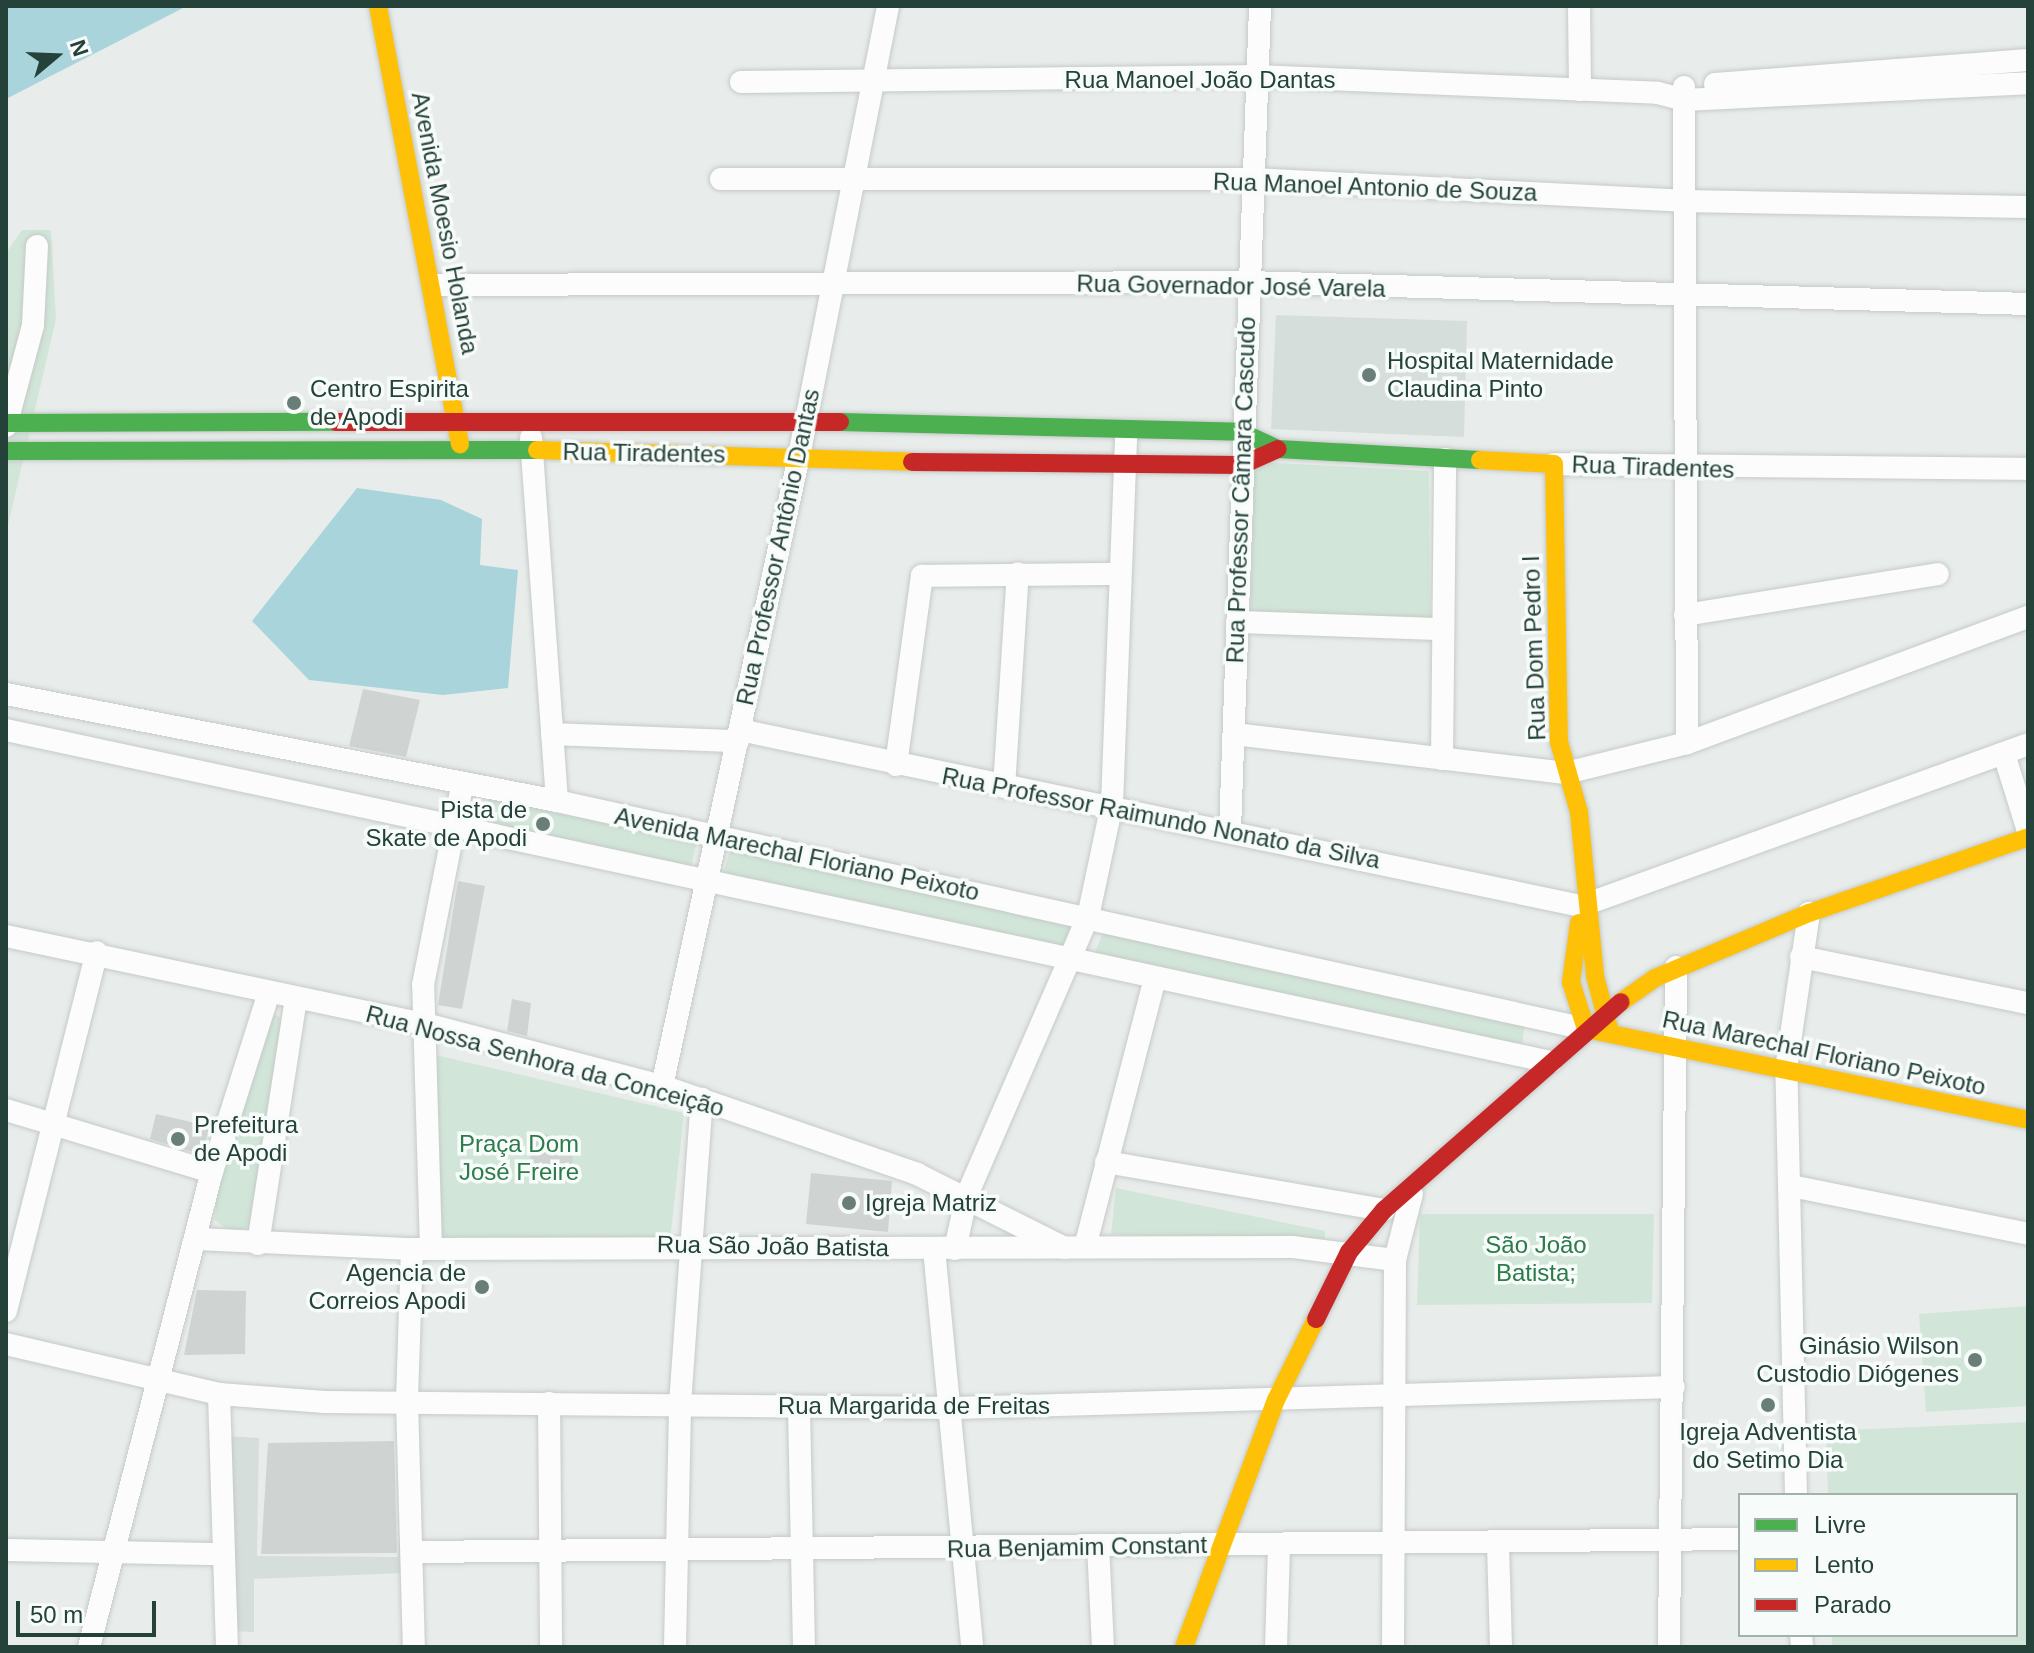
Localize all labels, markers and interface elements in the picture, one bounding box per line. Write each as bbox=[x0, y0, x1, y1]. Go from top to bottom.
north arrow bbox=[16, 16, 96, 96]
text: N bbox=[65, 36, 94, 60]
street label: Rua Manoel João Dantas bbox=[1065, 66, 1335, 94]
street label: Avenida Moesio Holanda bbox=[405, 89, 485, 357]
street label: Rua Manoel Antonio de Souza bbox=[1212, 167, 1538, 207]
street label: Rua Governador José Varela bbox=[1076, 269, 1386, 303]
street label: Rua Professor Câmara Cascudo bbox=[1221, 316, 1261, 664]
place label: Hospital Maternidade Claudina Pinto bbox=[1387, 347, 1614, 403]
marker: Hospital Maternidade Claudina Pinto bbox=[1358, 364, 1380, 386]
place label: Centro Espirita de Apodi bbox=[310, 375, 469, 431]
street label: Rua Professor Antônio Dantas bbox=[730, 385, 826, 709]
marker: Centro Espirita de Apodi bbox=[285, 394, 303, 412]
street label: Rua Tiradentes bbox=[562, 437, 726, 469]
street label: Rua Tiradentes bbox=[1571, 450, 1735, 484]
street label: Rua Dom Pedro I bbox=[1516, 555, 1552, 741]
street label: Rua Professor Raimundo Nonato da Silva bbox=[940, 761, 1382, 875]
place label: Pista de Skate de Apodi bbox=[364, 796, 527, 852]
street label: Avenida Marechal Floriano Peixoto bbox=[612, 801, 982, 907]
marker: Pista de Skate de Apodi bbox=[534, 815, 552, 833]
street label: Rua Nossa Senhora da Conceição bbox=[363, 999, 727, 1123]
street label: Rua Marechal Floriano Peixoto bbox=[1660, 1005, 1988, 1101]
place label: Prefeitura de Apodi bbox=[194, 1111, 298, 1167]
marker: Prefeitura de Apodi bbox=[169, 1130, 187, 1148]
park label: Praça Dom José Freire bbox=[459, 1130, 579, 1186]
place label: Igreja Matriz bbox=[865, 1189, 997, 1217]
marker: Igreja Matriz bbox=[840, 1194, 858, 1212]
street label: Rua São João Batista bbox=[657, 1230, 889, 1262]
park label: São João Batista; bbox=[1485, 1231, 1587, 1287]
place label: Agencia de Correios Apodi bbox=[307, 1259, 466, 1315]
marker: Agencia de Correios Apodi bbox=[473, 1278, 491, 1296]
place label: Ginásio Wilson Custodio Diógenes bbox=[1756, 1332, 1959, 1388]
marker: Ginásio Wilson Custodio Diógenes bbox=[1966, 1351, 1984, 1369]
street label: Rua Margarida de Freitas bbox=[778, 1392, 1050, 1420]
marker: Igreja Adventista do Setimo Dia bbox=[1759, 1396, 1777, 1414]
place label: Igreja Adventista do Setimo Dia bbox=[1679, 1418, 1857, 1474]
legend bbox=[1738, 1493, 2018, 1637]
text: Livre bbox=[1814, 1511, 1866, 1538]
street label: Rua Benjamim Constant bbox=[947, 1530, 1207, 1564]
text: Lento bbox=[1814, 1551, 1874, 1578]
scale bar bbox=[20, 1585, 160, 1635]
text: Parado bbox=[1814, 1591, 1891, 1618]
text: 50 m bbox=[30, 1601, 83, 1628]

